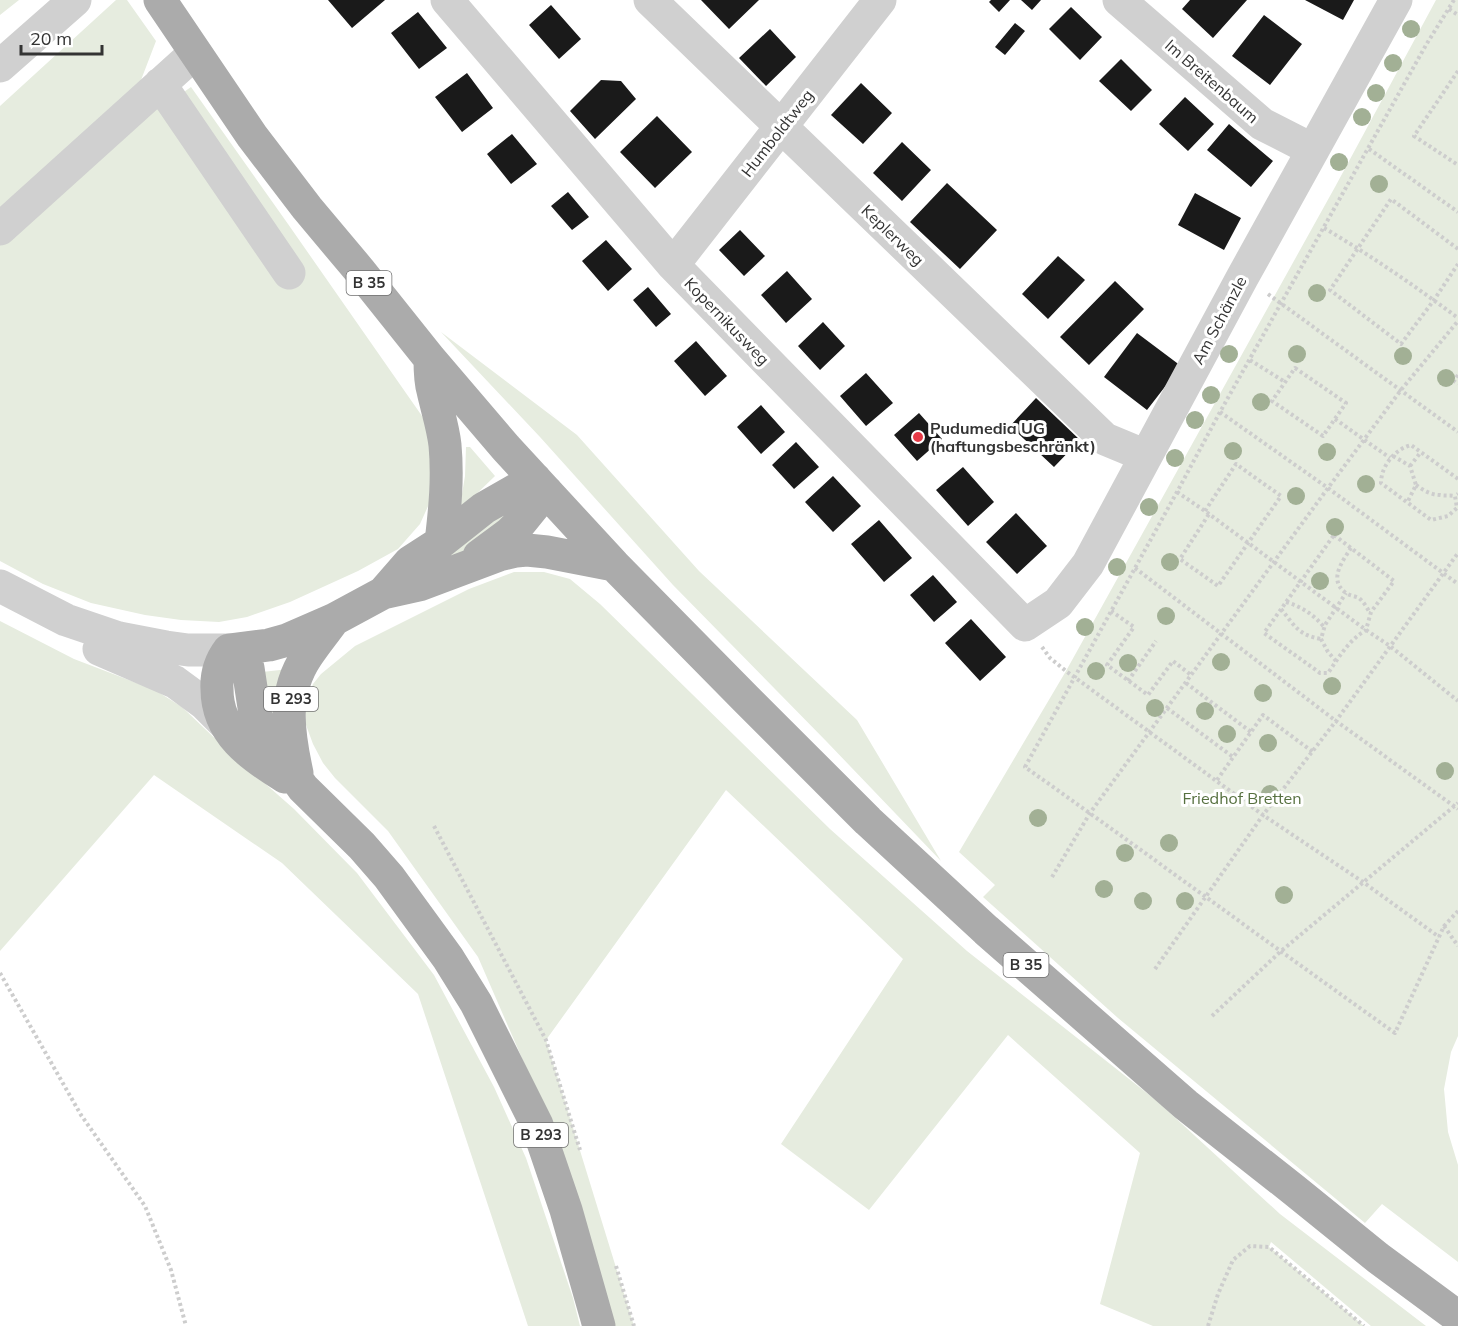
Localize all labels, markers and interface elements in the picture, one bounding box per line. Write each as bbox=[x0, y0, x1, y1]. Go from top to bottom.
scale bar bbox=[21, 18, 102, 56]
text: 20 m bbox=[30, 27, 72, 50]
street label: Im Breitenbaum bbox=[1161, 35, 1263, 127]
street label: Humboldtweg bbox=[737, 85, 817, 181]
street label: Keplerweg bbox=[858, 200, 928, 270]
road number: B 35 bbox=[346, 271, 392, 295]
street label: Am Schänzle bbox=[1187, 272, 1251, 368]
street label: Kopernikusweg bbox=[680, 273, 774, 369]
place label: Pudumedia UG (haftungsbeschränkt) bbox=[930, 418, 1096, 456]
marker: Pudumedia UG (haftungsbeschränkt) bbox=[911, 430, 925, 444]
road number: B 293 bbox=[264, 687, 318, 711]
park label: Friedhof Bretten bbox=[1182, 788, 1302, 808]
road number: B 35 bbox=[1004, 953, 1048, 977]
road number: B 293 bbox=[514, 1123, 568, 1147]

